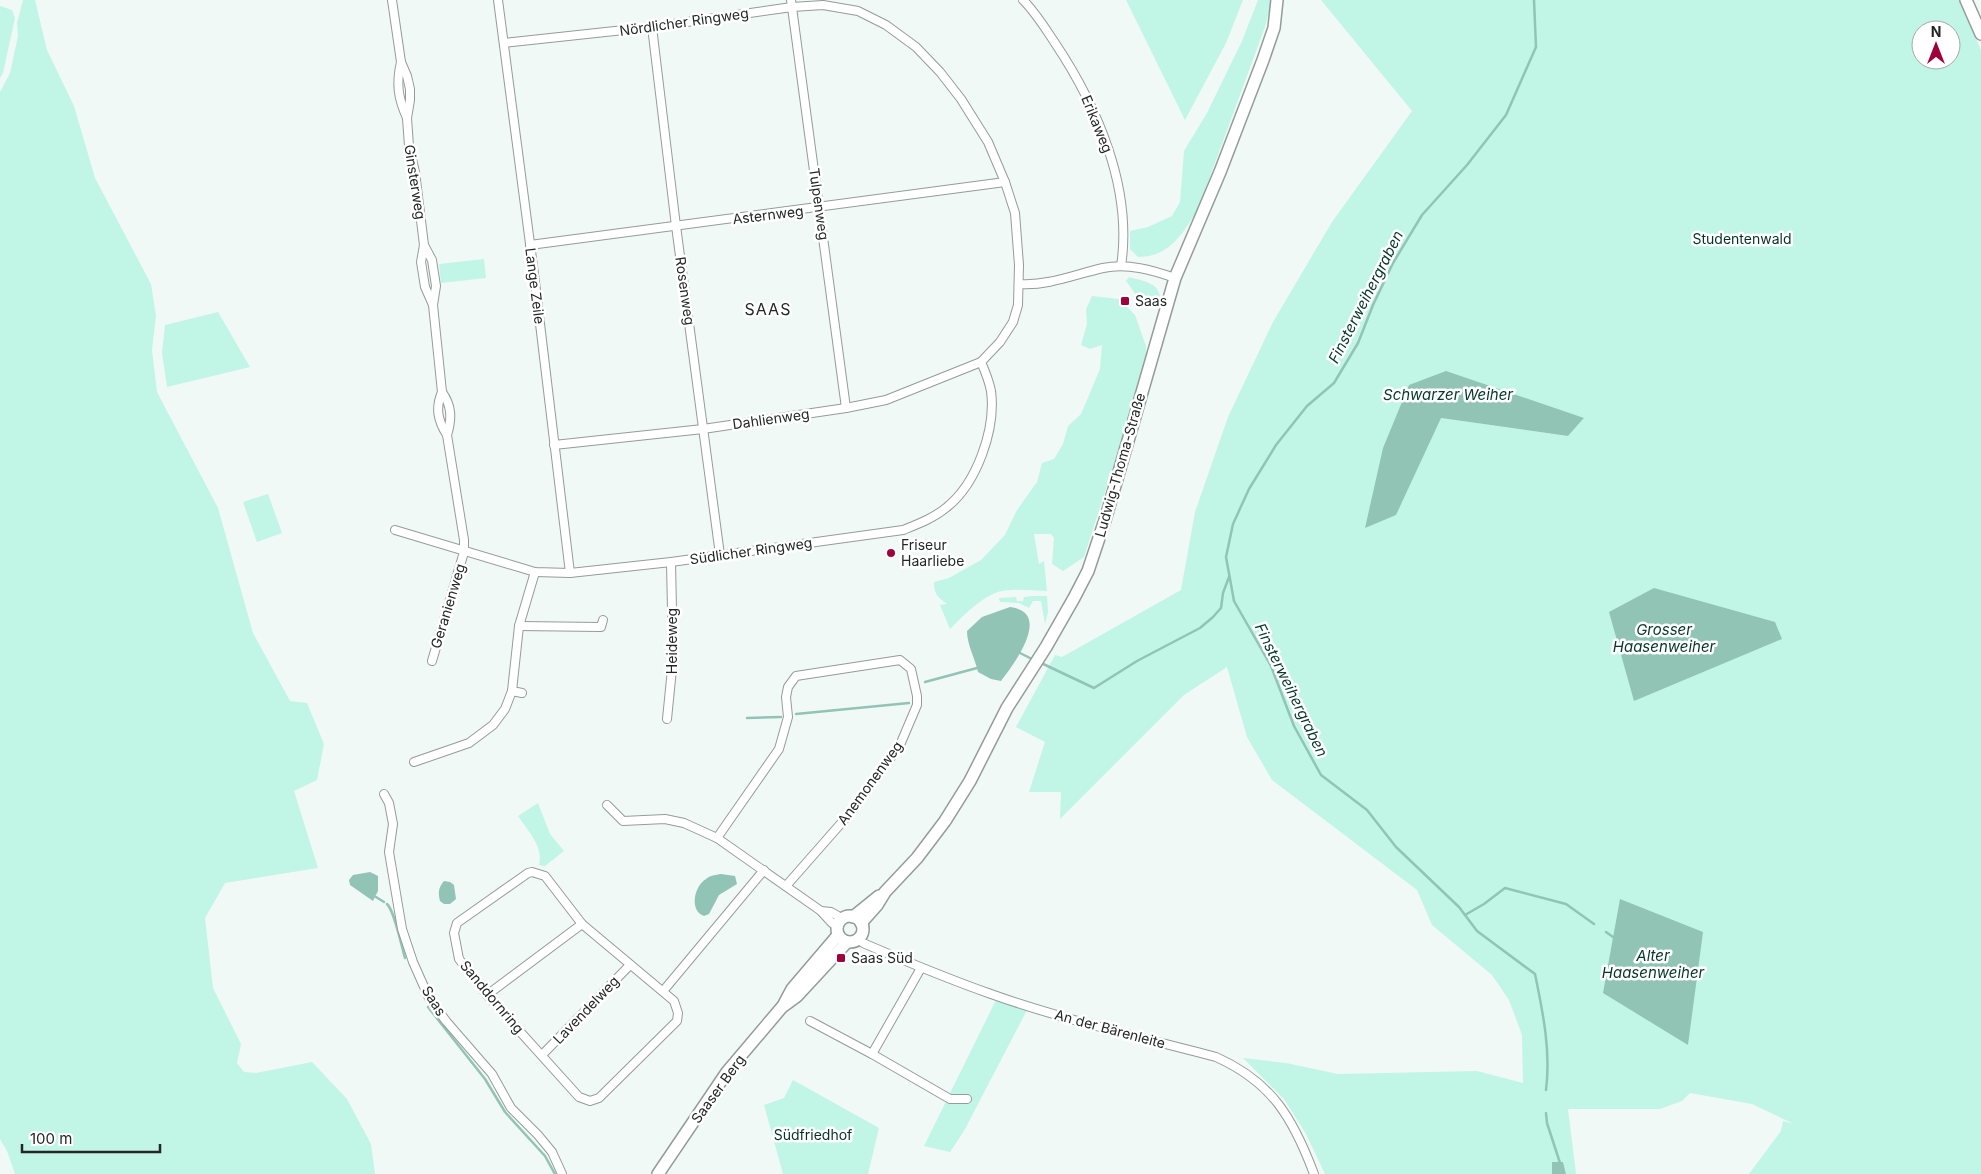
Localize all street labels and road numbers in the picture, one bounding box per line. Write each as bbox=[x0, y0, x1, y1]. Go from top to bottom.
street label: Nördlicher Ringweg bbox=[618, 4, 750, 39]
street label: Erikaweg bbox=[1078, 92, 1117, 155]
street label: Ginsterweg bbox=[401, 143, 430, 221]
street label: Tulpenweg bbox=[806, 167, 833, 241]
street label: Asternweg bbox=[731, 202, 804, 227]
street label: Lange Zeile bbox=[522, 247, 549, 325]
street label: Rosenweg bbox=[672, 256, 699, 326]
street label: Ludwig-Thoma-Straße bbox=[1091, 391, 1148, 539]
street label: Dahlienweg bbox=[731, 405, 810, 432]
street label: Südlicher Ringweg bbox=[689, 533, 813, 568]
street label: Geranienweg bbox=[427, 561, 468, 650]
street label: Heideweg bbox=[663, 608, 680, 674]
street label: Anemonenweg bbox=[833, 737, 906, 828]
street label: Sanddornring bbox=[457, 957, 528, 1037]
street label: Lavendelweg bbox=[549, 972, 622, 1047]
street label: Saas bbox=[419, 983, 450, 1019]
street label: An der Bärenleite bbox=[1053, 1006, 1167, 1051]
street label: Saaser Berg bbox=[687, 1051, 748, 1126]

